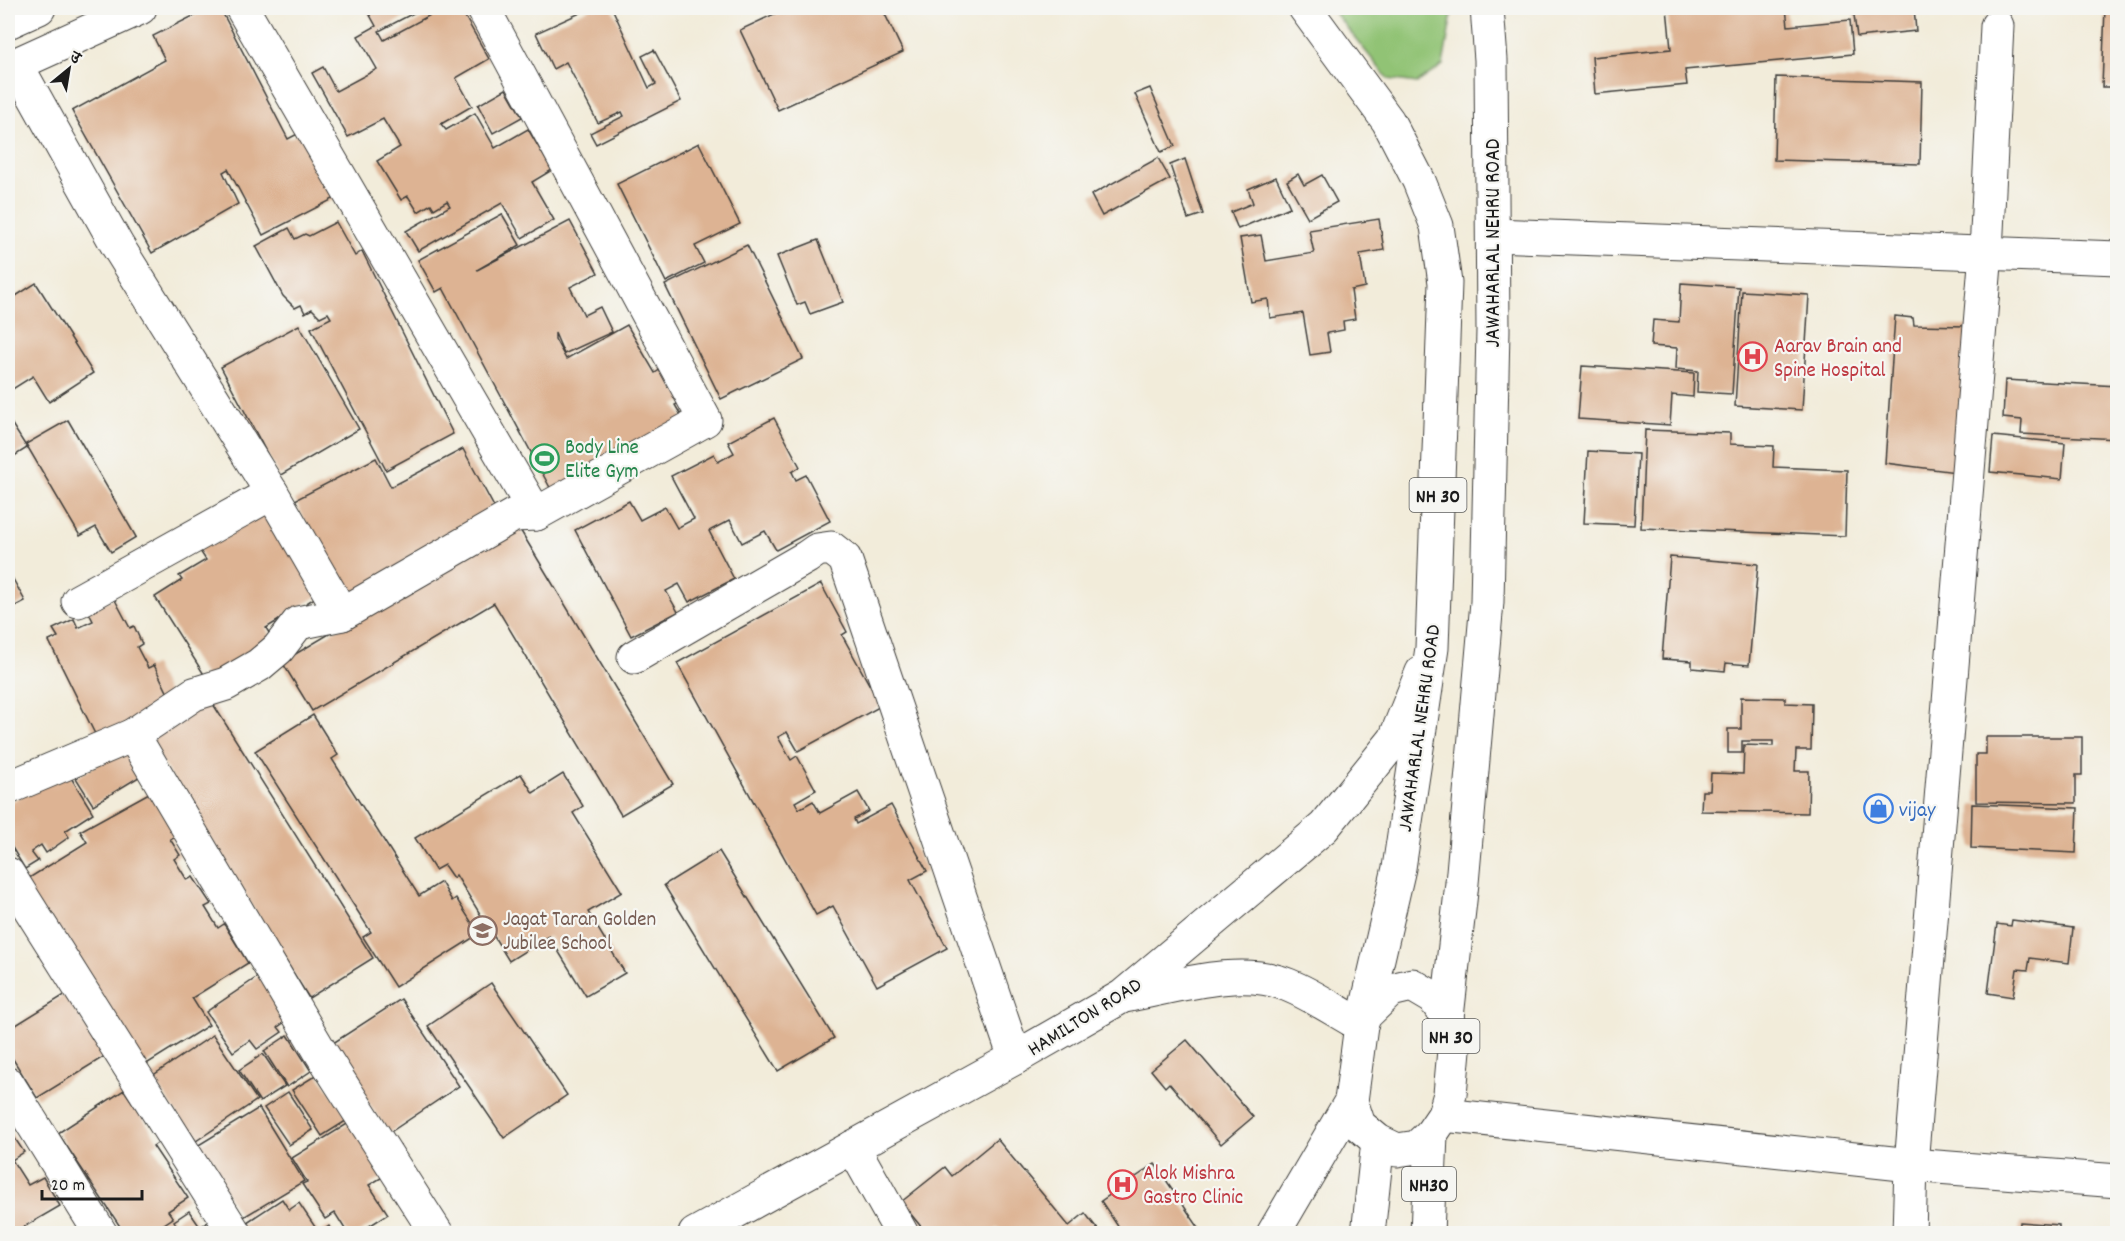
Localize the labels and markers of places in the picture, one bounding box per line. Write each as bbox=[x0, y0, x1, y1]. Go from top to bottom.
place label: Aarav Brain and Spine Hospital bbox=[1774, 333, 1902, 387]
hospital icon: Aarav Brain and Spine Hospital bbox=[1737, 341, 1769, 373]
place label: Body Line Elite Gym bbox=[565, 434, 639, 488]
sports icon: Body Line Elite Gym bbox=[528, 442, 560, 474]
shop icon: vijay bbox=[1862, 793, 1894, 825]
place label: vijay bbox=[1899, 797, 1936, 827]
place label: Jagat Taran Golden Jubilee School bbox=[503, 906, 656, 960]
school or university icon: Jagat Taran Golden Jubilee School bbox=[466, 914, 498, 946]
place label: Alok Mishra Gastro Clinic bbox=[1143, 1160, 1243, 1214]
hospital icon: Alok Mishra Gastro Clinic bbox=[1106, 1168, 1138, 1200]

